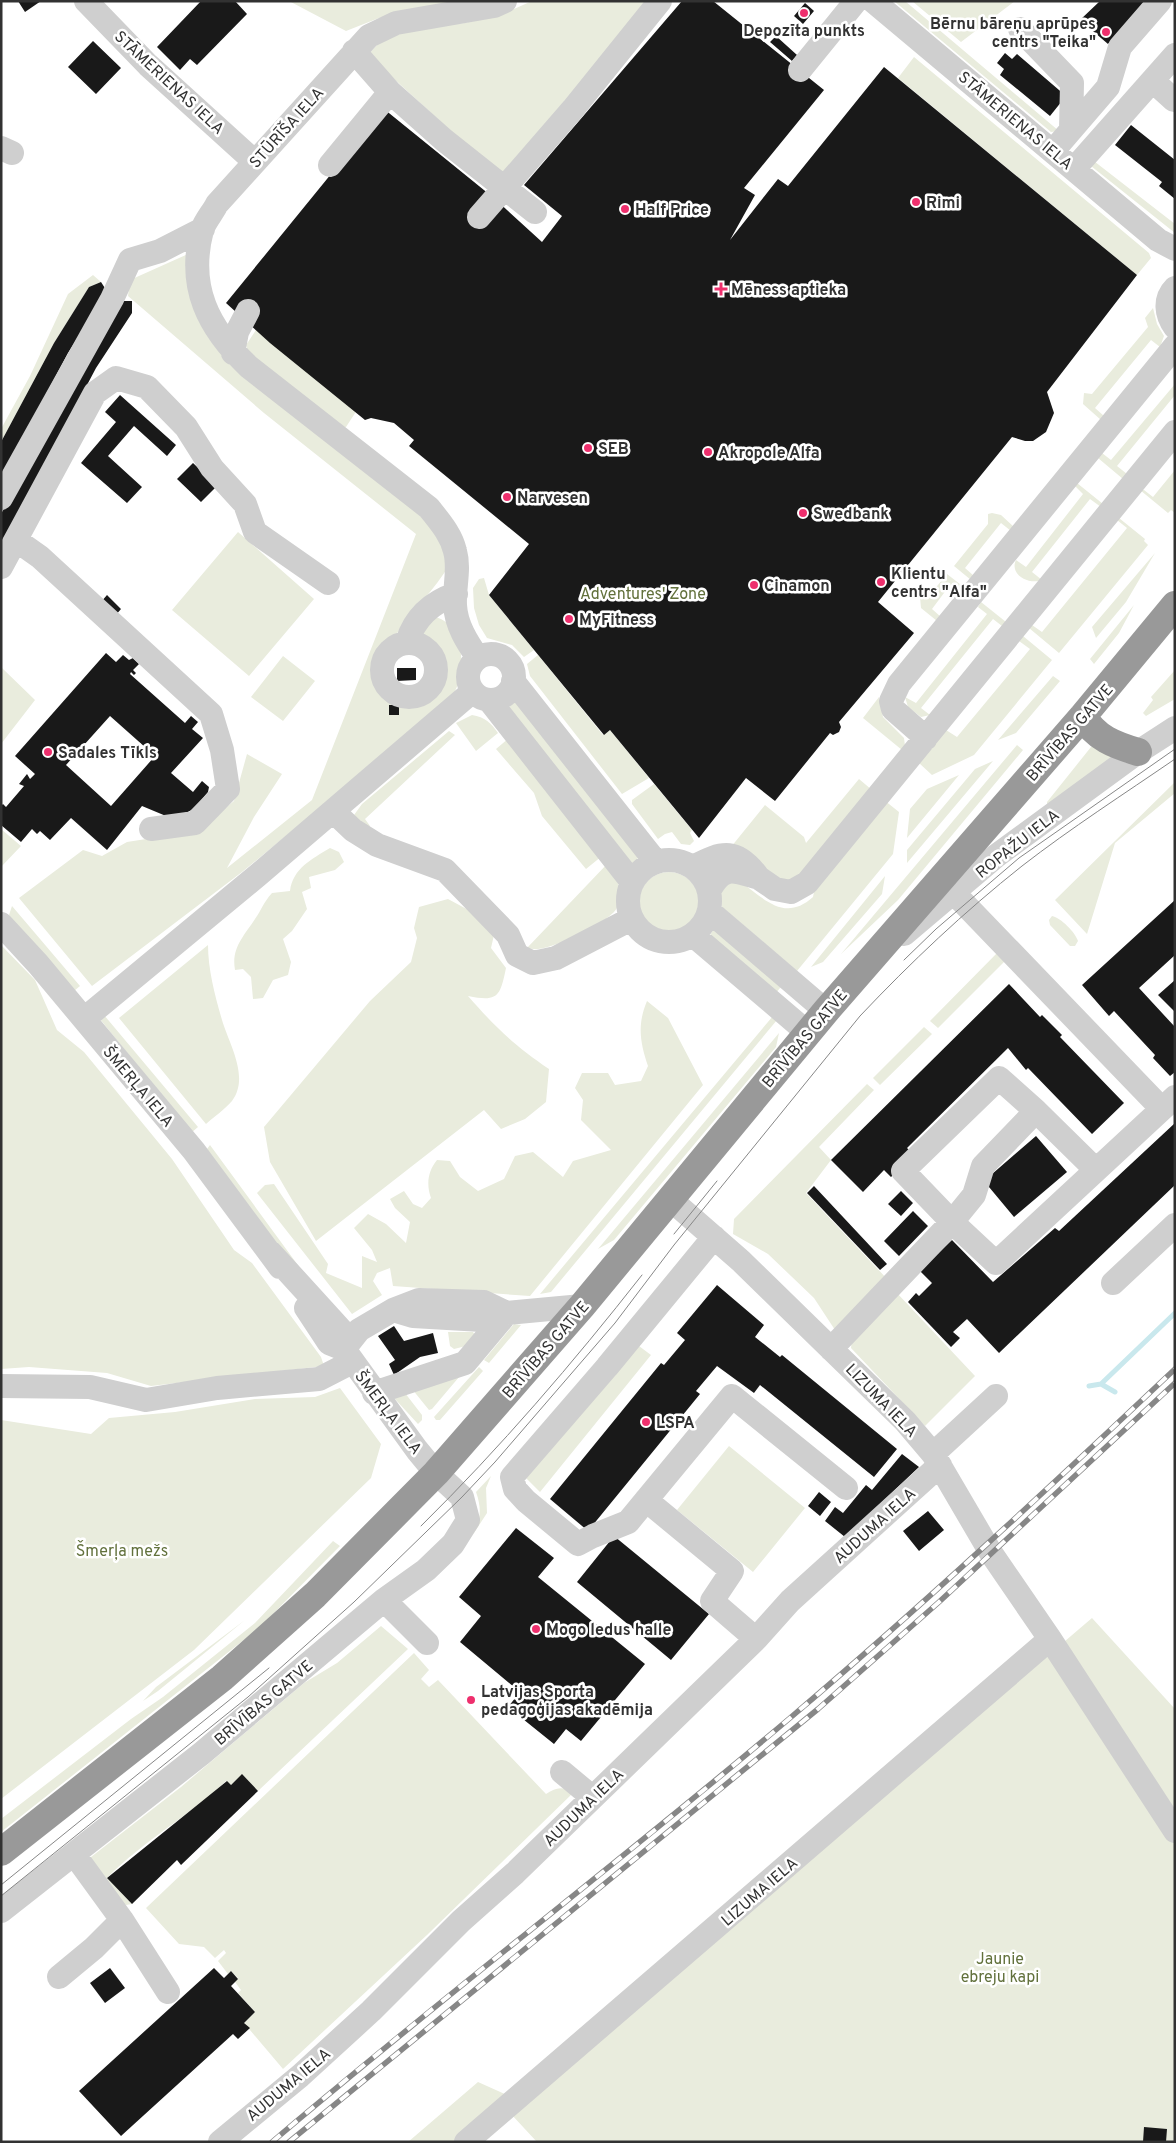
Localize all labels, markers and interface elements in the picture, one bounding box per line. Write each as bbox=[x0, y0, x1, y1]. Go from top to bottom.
marker: Depozīta punkts bbox=[798, 7, 810, 19]
place label: Bērnu bāreņu aprūpes centrs "Teika" bbox=[930, 15, 1096, 53]
place label: Depozīta punkts bbox=[743, 22, 865, 42]
street label: STĀMERIENAS IELA bbox=[109, 26, 229, 140]
marker: Bērnu bāreņu aprūpes centrs "Teika" bbox=[1100, 26, 1112, 38]
street label: STĀMERIENAS IELA bbox=[953, 66, 1077, 175]
street label: STŪRĪŠA IELA bbox=[244, 82, 329, 173]
place label: Rimi bbox=[926, 194, 960, 214]
marker: Rimi bbox=[910, 196, 922, 208]
place label: Half Price bbox=[635, 201, 709, 221]
marker: Half Price bbox=[619, 203, 631, 215]
place label: Mēness aptieka bbox=[731, 281, 846, 301]
marker: Mēness aptieka bbox=[715, 283, 727, 295]
place label: SEB bbox=[598, 440, 629, 460]
marker: SEB bbox=[582, 442, 594, 454]
place label: Akropole Alfa bbox=[718, 444, 820, 464]
marker: Akropole Alfa bbox=[702, 446, 714, 458]
place label: Narvesen bbox=[517, 489, 588, 509]
marker: Narvesen bbox=[501, 491, 513, 503]
place label: Swedbank bbox=[813, 505, 889, 525]
marker: Swedbank bbox=[797, 507, 809, 519]
place label: Klientu centrs "Alfa" bbox=[891, 565, 987, 603]
marker: Klientu centrs "Alfa" bbox=[875, 576, 887, 588]
place label: Cinamon bbox=[764, 577, 830, 597]
marker: Cinamon bbox=[748, 579, 760, 591]
park label: Adventures' Zone bbox=[580, 585, 706, 605]
place label: MyFitness bbox=[579, 611, 655, 631]
marker: MyFitness bbox=[563, 613, 575, 625]
street label: BRĪVĪBAS GATVE bbox=[1021, 679, 1118, 786]
place label: Sadales Tīkls bbox=[58, 744, 157, 764]
marker: Sadales Tīkls bbox=[42, 746, 54, 758]
street label: ROPAŽU IELA bbox=[971, 804, 1064, 883]
street label: BRĪVĪBAS GATVE bbox=[757, 985, 853, 1093]
street label: ŠMERĻA IELA bbox=[98, 1041, 179, 1132]
street label: BRĪVĪBAS GATVE bbox=[497, 1296, 594, 1403]
street label: LIZUMA IELA bbox=[840, 1360, 921, 1443]
street label: ŠMERĻA IELA bbox=[349, 1366, 427, 1459]
place label: LSPA bbox=[656, 1414, 695, 1434]
marker: LSPA bbox=[640, 1416, 652, 1428]
street label: AUDUMA IELA bbox=[830, 1484, 921, 1569]
park label: Šmerļa mežs bbox=[76, 1540, 168, 1562]
place label: Mogo ledus halle bbox=[546, 1621, 671, 1641]
marker: Mogo ledus halle bbox=[530, 1623, 542, 1635]
street label: BRĪVĪBAS GATVE bbox=[210, 1655, 318, 1751]
place label: Latvijas Sporta pedagoģijas akadēmija bbox=[481, 1683, 653, 1721]
marker: Latvijas Sporta pedagoģijas akadēmija bbox=[465, 1694, 477, 1706]
street label: AUDUMA IELA bbox=[540, 1765, 629, 1852]
street label: LIZUMA IELA bbox=[718, 1854, 803, 1931]
park label: Jaunie ebreju kapi bbox=[961, 1950, 1039, 1988]
street label: AUDUMA IELA bbox=[243, 2044, 336, 2127]

